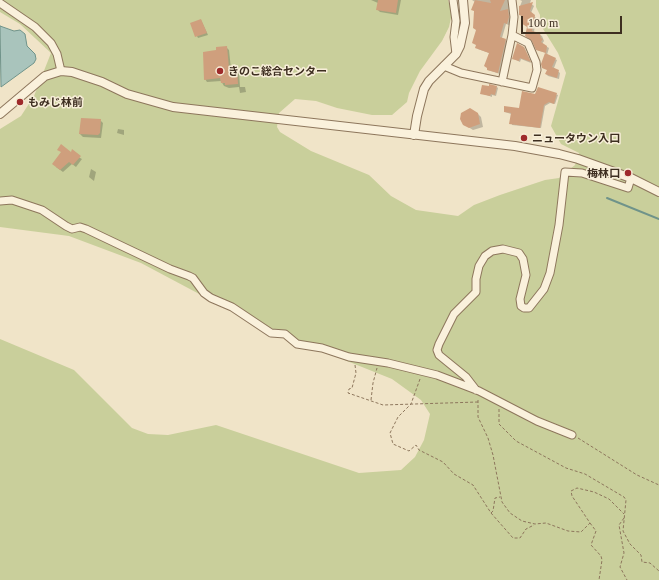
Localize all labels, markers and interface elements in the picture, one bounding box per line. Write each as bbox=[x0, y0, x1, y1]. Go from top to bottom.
scale bar bbox=[523, 8, 624, 34]
text: 100 m bbox=[528, 16, 558, 30]
place label: きのこ総合センター bbox=[228, 64, 327, 78]
marker: きのこ総合センター bbox=[215, 66, 225, 76]
place label: もみじ林前 bbox=[28, 95, 83, 109]
marker: もみじ林前 bbox=[15, 97, 25, 107]
place label: ニュータウン入口 bbox=[532, 131, 620, 145]
marker: ニュータウン入口 bbox=[519, 133, 529, 143]
place label: 梅林口 bbox=[587, 166, 620, 180]
marker: 梅林口 bbox=[623, 168, 633, 178]

